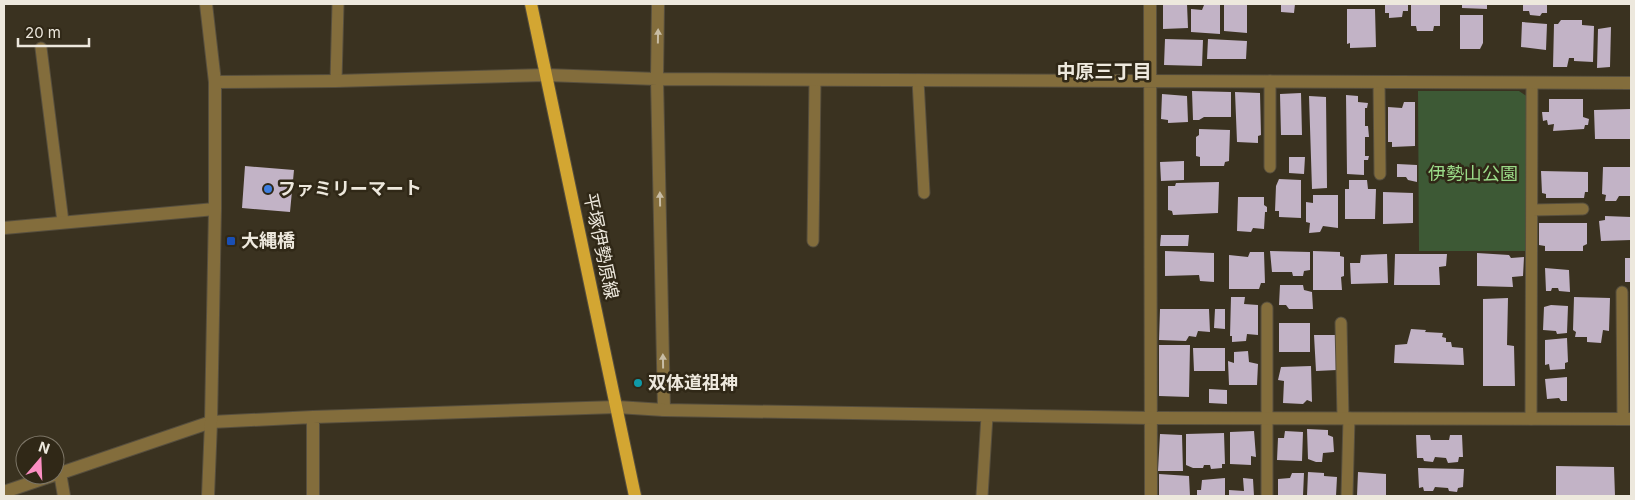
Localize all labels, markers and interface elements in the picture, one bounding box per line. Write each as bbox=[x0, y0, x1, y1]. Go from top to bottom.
scale bar bbox=[18, 15, 89, 47]
text: 20 m bbox=[25, 23, 61, 42]
one-way arrow bbox=[654, 28, 662, 44]
district label: 中原三丁目 bbox=[1056, 60, 1152, 83]
park label: 伊勢山公園 bbox=[1428, 163, 1518, 184]
place label: ファミリーマート bbox=[278, 178, 422, 199]
marker: ファミリーマート bbox=[262, 183, 274, 195]
street label: 平塚伊勢原線 bbox=[580, 191, 623, 301]
one-way arrow bbox=[655, 191, 663, 207]
place label: 大縄橋 bbox=[241, 230, 295, 251]
marker: 大縄橋 bbox=[225, 235, 237, 247]
one-way arrow bbox=[659, 353, 667, 369]
place label: 双体道祖神 bbox=[648, 372, 738, 393]
marker: 双体道祖神 bbox=[632, 377, 644, 389]
north arrow bbox=[15, 435, 65, 485]
text: N bbox=[37, 437, 52, 457]

